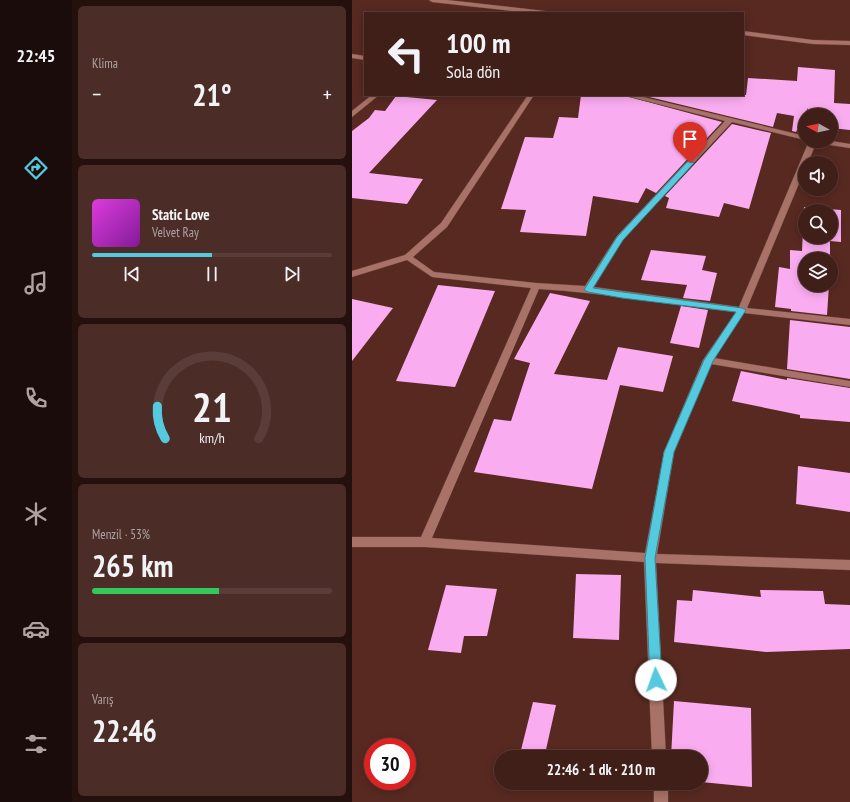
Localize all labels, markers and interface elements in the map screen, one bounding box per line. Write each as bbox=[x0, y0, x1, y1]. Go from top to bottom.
text: 100 m bbox=[446, 24, 510, 61]
icon: left bbox=[380, 28, 432, 80]
text: 22:45 bbox=[17, 44, 55, 67]
text: Klima bbox=[92, 55, 118, 72]
text: Sola dön bbox=[446, 60, 500, 83]
text: 21° bbox=[192, 75, 232, 114]
text: − bbox=[92, 80, 101, 108]
text: + bbox=[323, 80, 332, 108]
north arrow bbox=[798, 108, 838, 148]
map controls bbox=[798, 108, 838, 292]
pin bbox=[673, 122, 707, 163]
icon: arrive bbox=[679, 128, 701, 150]
icon: directions bbox=[22, 154, 50, 182]
button: sound bbox=[798, 156, 838, 196]
button: search bbox=[798, 204, 838, 244]
text: Static Love bbox=[152, 205, 210, 224]
text: Velvet Ray bbox=[152, 224, 199, 241]
button: layers bbox=[798, 252, 838, 292]
icon: previous bbox=[121, 263, 143, 285]
icon: pause bbox=[201, 263, 223, 285]
icon: next bbox=[281, 263, 303, 285]
icon: music bbox=[22, 269, 50, 297]
text: 21 bbox=[192, 380, 232, 433]
icon: phone bbox=[22, 384, 50, 412]
text: km/h bbox=[199, 428, 225, 447]
icon: climate bbox=[22, 500, 50, 528]
text: Menzil · 53% bbox=[92, 526, 150, 543]
text: 265 km bbox=[92, 546, 173, 585]
icon: car bbox=[22, 615, 50, 643]
position arrow bbox=[635, 659, 677, 701]
text: Varış bbox=[92, 691, 113, 708]
text: 22:46 bbox=[92, 711, 157, 750]
icon: filters bbox=[22, 730, 50, 758]
speed limit sign: 30 bbox=[364, 738, 416, 790]
text: 22:46 · 1 dk · 210 m bbox=[547, 760, 655, 779]

